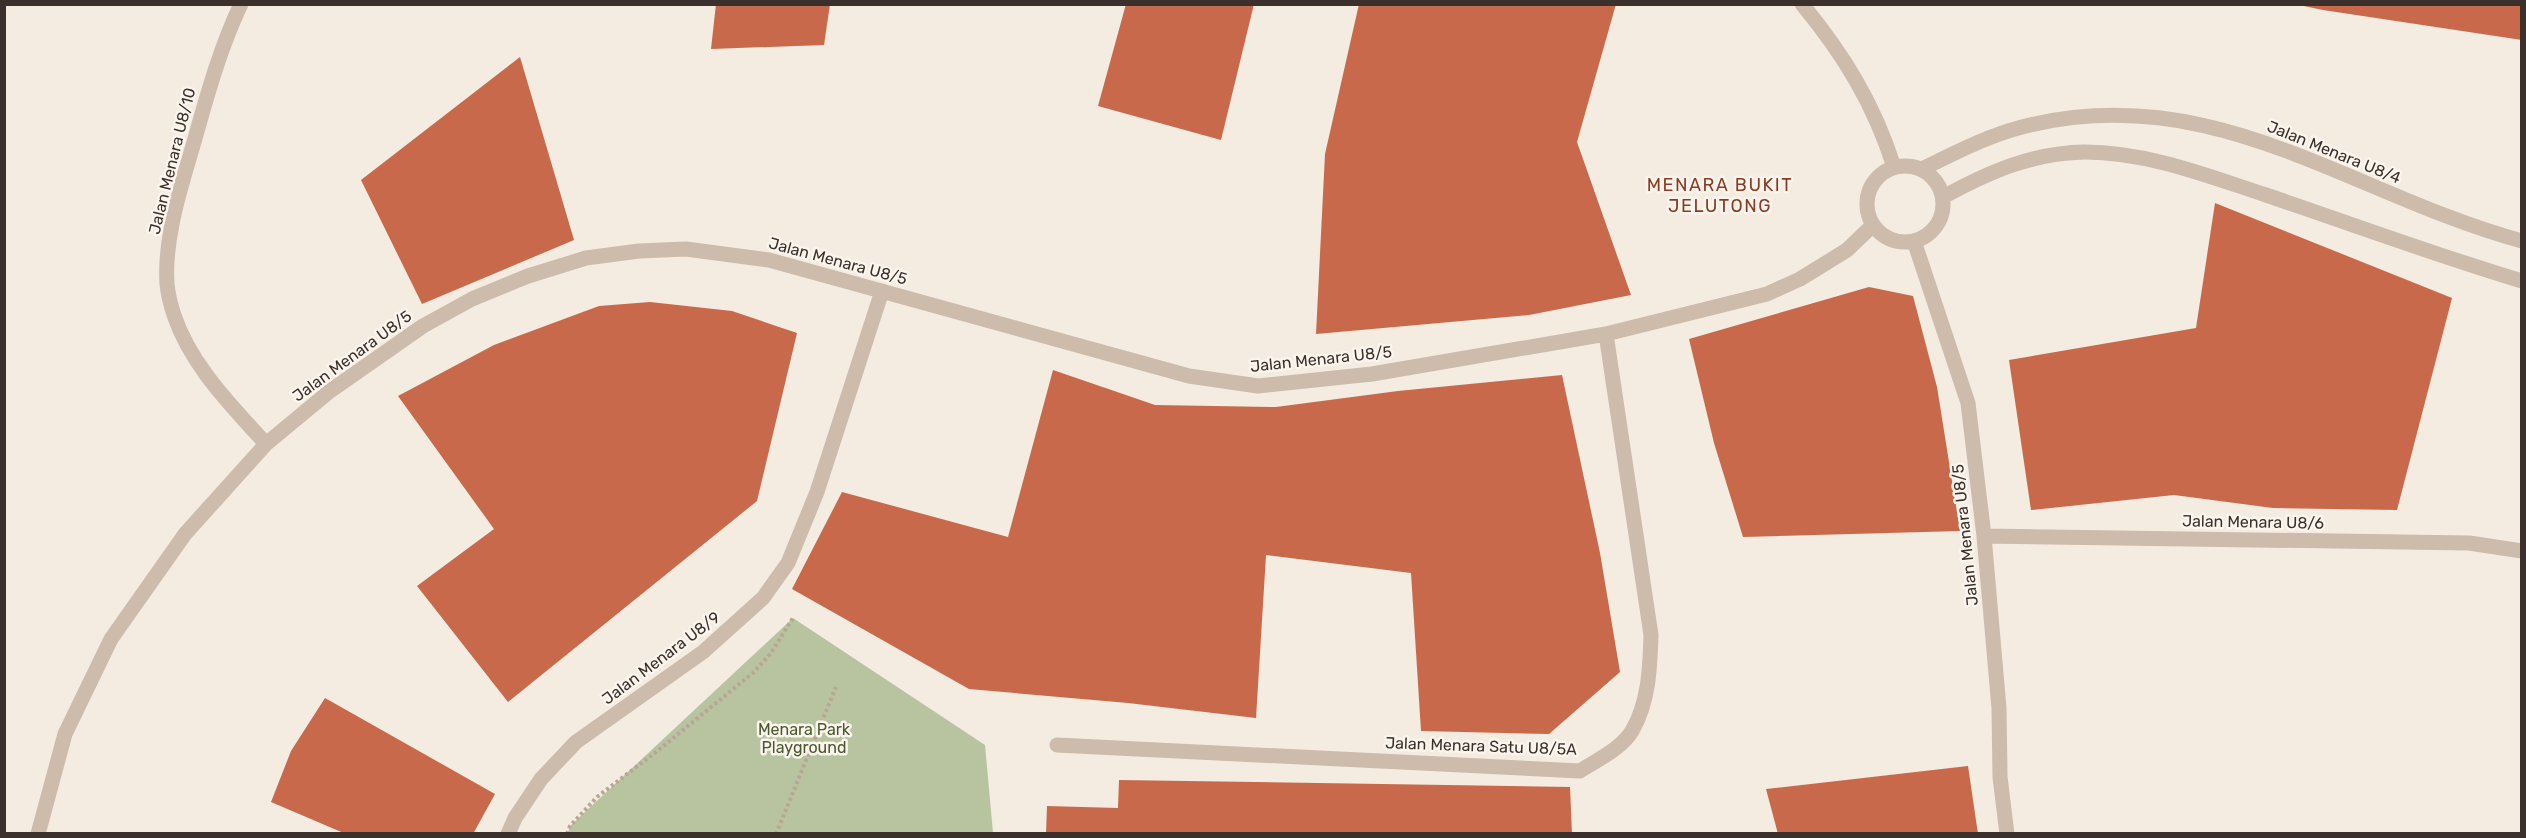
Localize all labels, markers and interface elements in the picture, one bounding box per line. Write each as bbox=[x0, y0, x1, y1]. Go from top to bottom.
street label: Jalan Menara U8/10 bbox=[145, 86, 199, 236]
street label: Jalan Menara U8/4 bbox=[2265, 117, 2404, 187]
district label: MENARA BUKIT JELUTONG bbox=[1647, 174, 1793, 217]
street label: Jalan Menara U8/5 bbox=[767, 233, 909, 289]
street label: Jalan Menara U8/5 bbox=[289, 306, 415, 406]
street label: Jalan Menara U8/5 bbox=[1249, 342, 1393, 376]
street label: Jalan Menara U8/5 bbox=[1948, 463, 1982, 607]
street label: Jalan Menara U8/6 bbox=[2182, 511, 2324, 533]
street label: Jalan Menara U8/9 bbox=[598, 608, 724, 708]
park label: Menara Park Playground bbox=[758, 720, 851, 757]
street label: Jalan Menara Satu U8/5A bbox=[1385, 733, 1577, 759]

